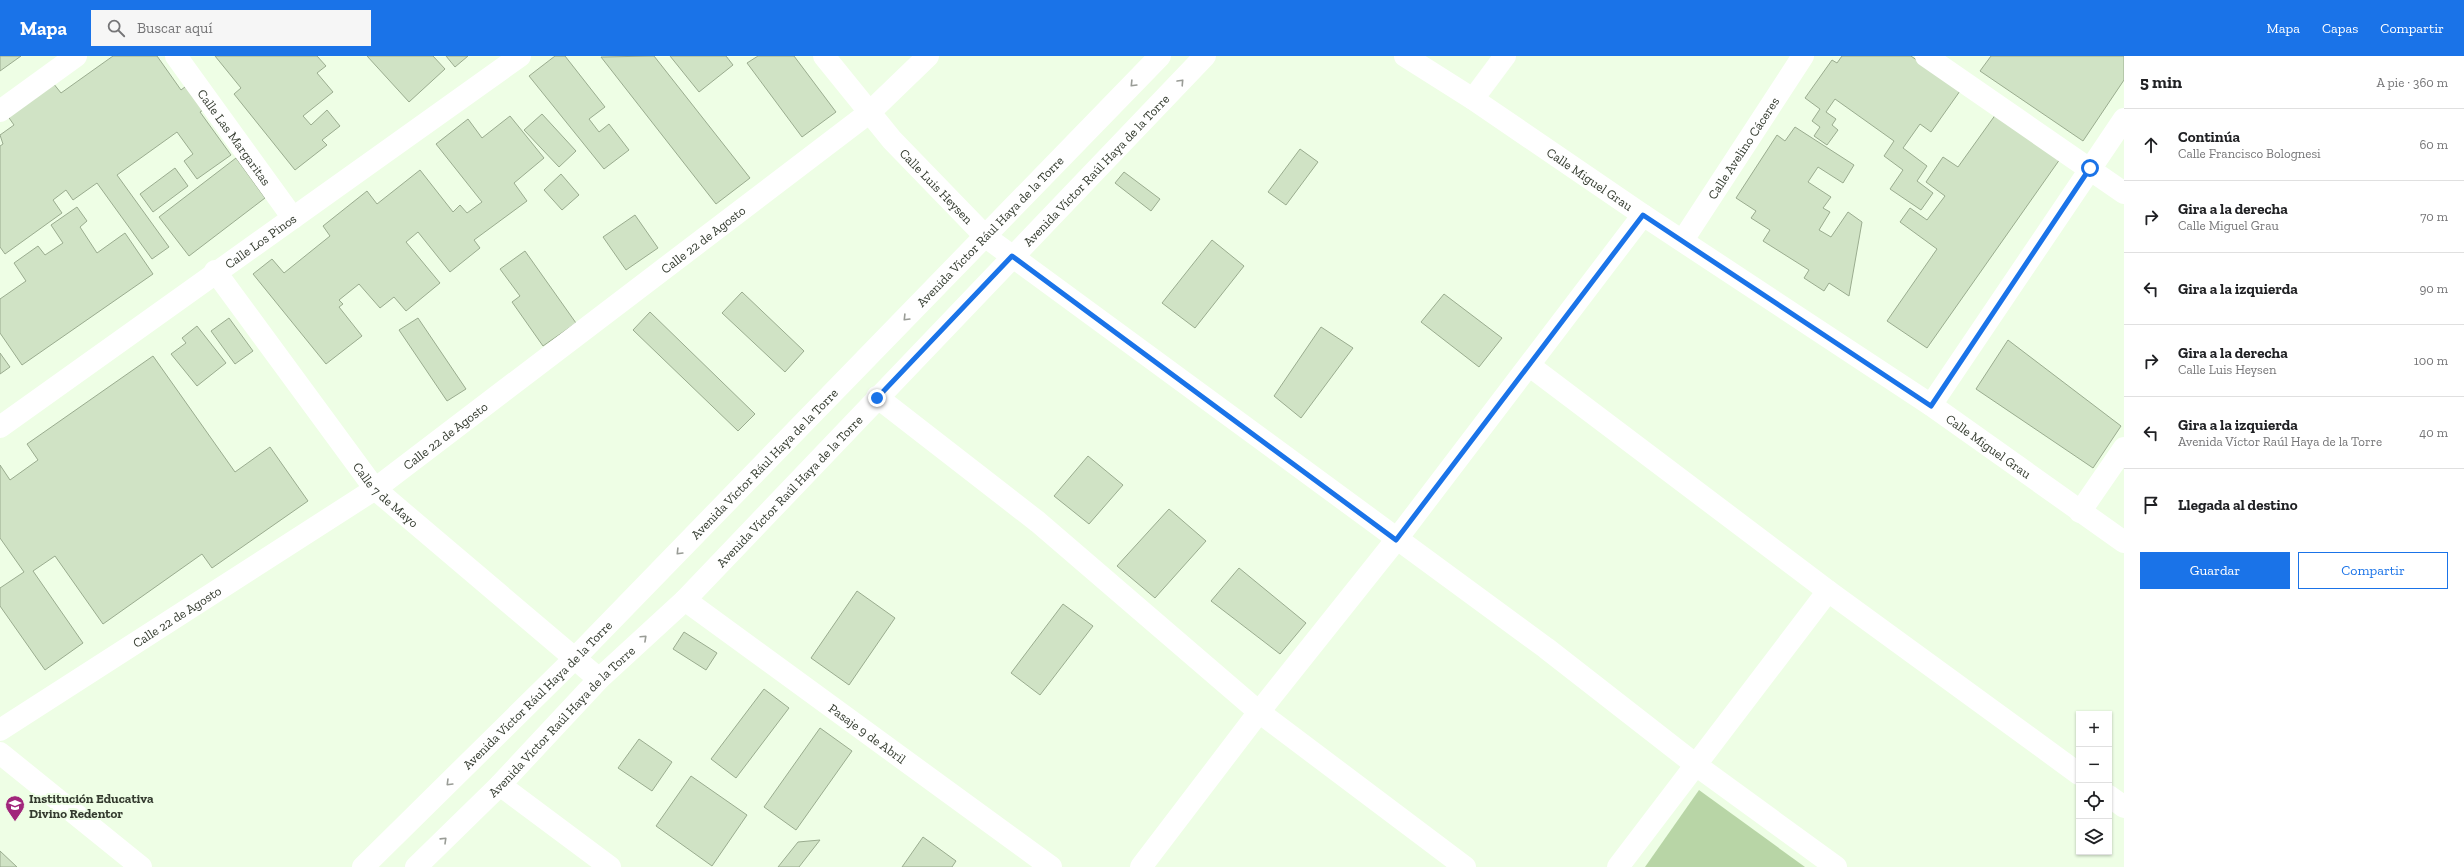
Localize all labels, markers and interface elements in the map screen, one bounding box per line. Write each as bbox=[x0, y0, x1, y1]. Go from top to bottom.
search box bbox=[91, 10, 371, 46]
text: Mapa bbox=[20, 17, 67, 40]
icon: search bbox=[105, 17, 127, 39]
text: Buscar aquí bbox=[137, 19, 213, 37]
text: Mapa bbox=[2267, 20, 2300, 37]
text: Capas bbox=[2322, 20, 2358, 37]
text: Compartir bbox=[2380, 20, 2444, 37]
text: 5 min bbox=[2140, 72, 2182, 92]
text: A pie · 360 m bbox=[2376, 75, 2448, 90]
one-way arrow bbox=[1130, 79, 1138, 87]
one-way arrow bbox=[1177, 79, 1184, 87]
street label: Calle Las Margaritas bbox=[194, 86, 274, 189]
street label: Avenida Víctor Raúl Haya de la Torre bbox=[1020, 91, 1172, 249]
street label: Calle Avelino Cáceres bbox=[1705, 94, 1782, 202]
text: Continúa bbox=[2178, 128, 2240, 146]
icon: ahead bbox=[2140, 134, 2162, 156]
text: 60 m bbox=[2419, 137, 2448, 152]
street label: Calle Miguel Grau bbox=[1544, 145, 1636, 214]
street label: Calle Luis Heysen bbox=[896, 146, 976, 227]
text: Calle Francisco Bolognesi bbox=[2178, 146, 2321, 161]
street label: Avenida Víctor Rául Haya de la Torre bbox=[914, 153, 1067, 310]
route start bbox=[2081, 159, 2099, 177]
text: Gira a la derecha bbox=[2178, 200, 2288, 218]
street label: Calle 22 de Agosto bbox=[658, 203, 749, 277]
icon: right bbox=[2140, 206, 2162, 228]
text: 70 m bbox=[2420, 209, 2448, 224]
street label: Calle Los Pinos bbox=[222, 211, 299, 272]
text: Calle Miguel Grau bbox=[2178, 218, 2279, 233]
icon: left bbox=[2140, 278, 2162, 300]
text: Gira a la izquierda bbox=[2178, 280, 2298, 298]
text: 90 m bbox=[2419, 281, 2448, 296]
one-way arrow bbox=[903, 313, 911, 321]
text: Gira a la derecha bbox=[2178, 344, 2288, 362]
icon: right bbox=[2140, 350, 2162, 372]
text: 100 m bbox=[2414, 353, 2448, 368]
text: Calle Luis Heysen bbox=[2178, 362, 2276, 377]
street label: Avenida Víctor Rául Haya de la Torre bbox=[688, 385, 841, 542]
route end bbox=[868, 389, 886, 407]
street label: Calle 22 de Agosto bbox=[400, 399, 491, 473]
street label: Calle Miguel Grau bbox=[1943, 411, 2034, 482]
street label: Avenida Víctor Raúl Haya de la Torre bbox=[714, 412, 866, 570]
text: Gira a la izquierda bbox=[2178, 416, 2298, 434]
icon: left bbox=[2140, 422, 2162, 444]
text: 40 m bbox=[2419, 425, 2448, 440]
text: Avenida Víctor Raúl Haya de la Torre bbox=[2178, 434, 2382, 449]
street label: Calle 7 de Mayo bbox=[350, 459, 422, 531]
icon: arrive bbox=[2140, 494, 2162, 516]
text: Llegada al destino bbox=[2178, 496, 2298, 514]
one-way arrow bbox=[676, 547, 684, 555]
button: Guardar bbox=[2140, 552, 2290, 589]
button: Compartir bbox=[2298, 552, 2448, 589]
street label: Calle 22 de Agosto bbox=[130, 583, 224, 651]
street label: Avenida Víctor Rául Haya de la Torre bbox=[460, 618, 615, 772]
one-way arrow bbox=[639, 635, 647, 643]
street label: Avenida Víctor Raúl Haya de la Torre bbox=[485, 643, 638, 800]
street label: Pasaje 9 de Abril bbox=[826, 701, 909, 767]
map controls bbox=[2076, 711, 2112, 855]
button: + bbox=[2076, 711, 2112, 747]
button: − bbox=[2076, 747, 2112, 783]
one-way arrow bbox=[446, 778, 454, 786]
button: locate bbox=[2076, 783, 2112, 819]
place label: Institución Educativa Divino Redentor bbox=[29, 791, 154, 821]
school or university icon: Institución Educativa Divino Redentor bbox=[4, 794, 26, 822]
button: layers bbox=[2076, 819, 2112, 855]
one-way arrow bbox=[439, 837, 447, 845]

